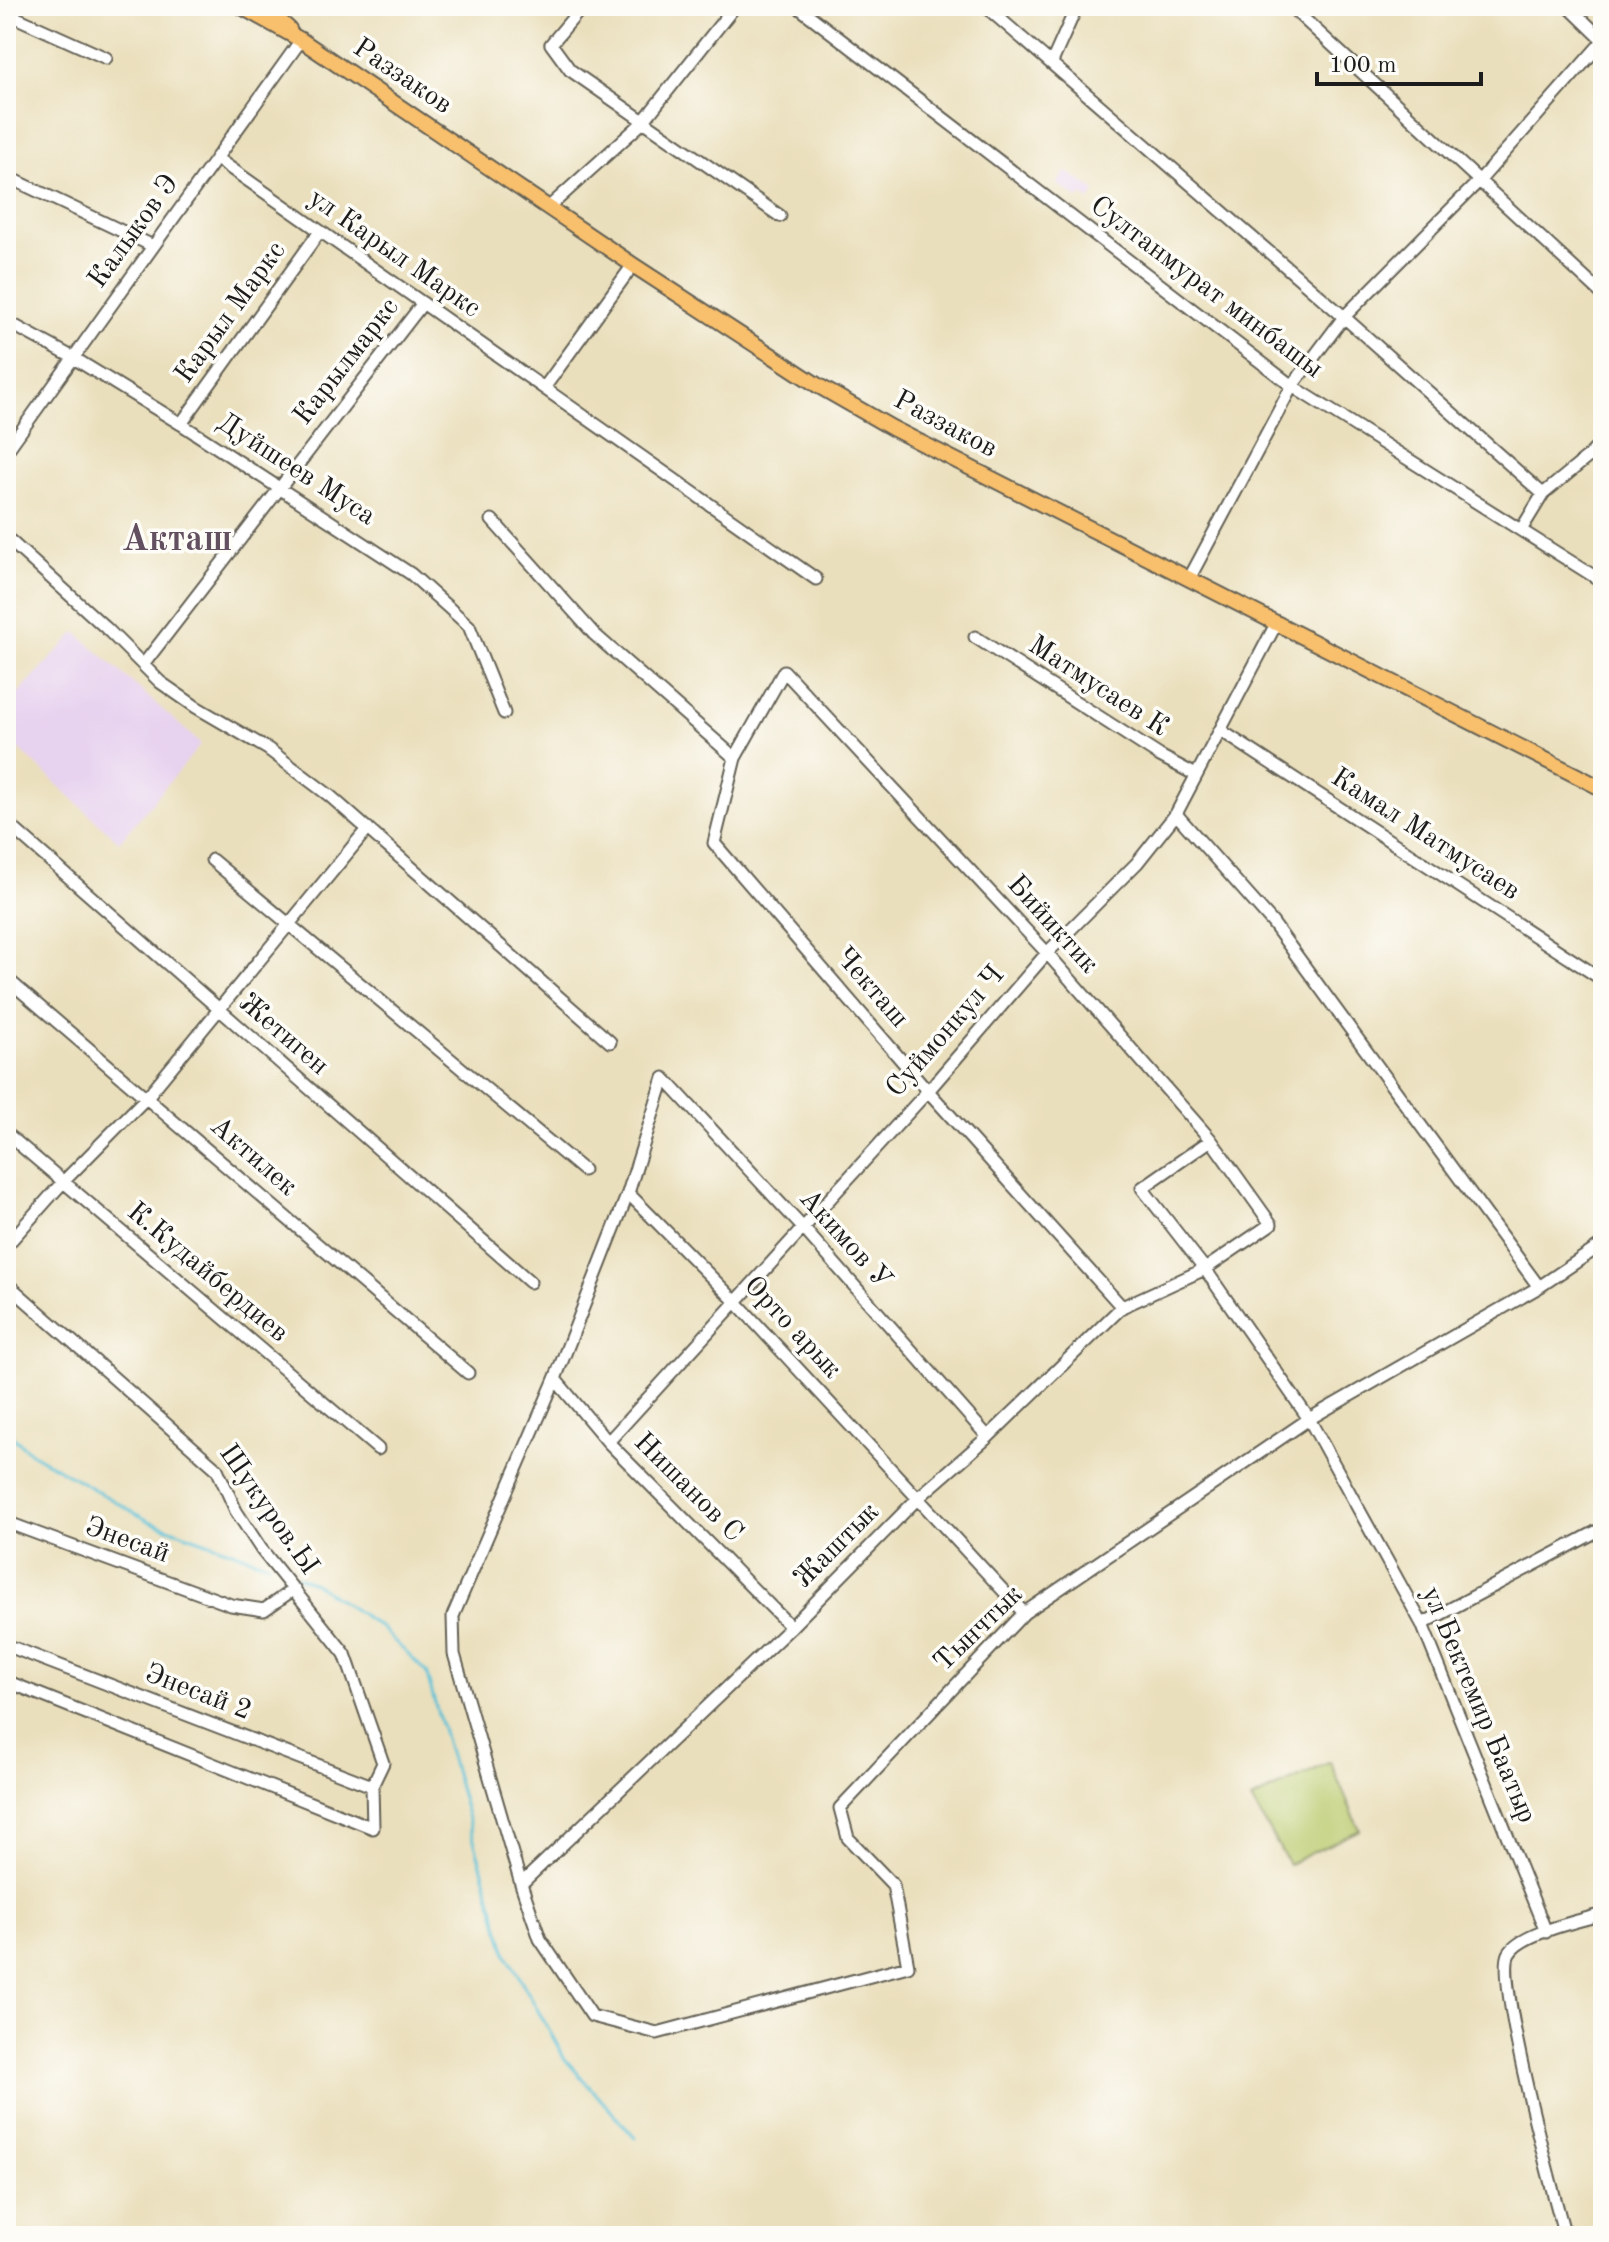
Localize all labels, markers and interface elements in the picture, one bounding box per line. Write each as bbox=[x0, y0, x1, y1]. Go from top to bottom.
street label: Раззаков bbox=[348, 34, 456, 120]
scale bar bbox=[1317, 36, 1481, 86]
text: 100 m bbox=[1329, 54, 1397, 78]
street label: Калыков Э bbox=[84, 170, 184, 294]
street label: ул Карыл Маркс bbox=[303, 184, 485, 324]
street label: Султанмурат минбашы bbox=[1085, 192, 1327, 384]
street label: Карыл Маркс bbox=[171, 237, 291, 389]
street label: Карылмаркс bbox=[289, 293, 405, 431]
street label: Раззаков bbox=[889, 386, 1001, 464]
street label: Дуйшеев Муса bbox=[212, 409, 380, 531]
district label: Акташ bbox=[122, 523, 232, 559]
street label: Матмусаев К bbox=[1023, 631, 1173, 743]
street label: Камал Матмусаев bbox=[1326, 764, 1524, 906]
street label: Бийиктик bbox=[1001, 871, 1103, 979]
street label: Чекташ bbox=[829, 943, 913, 1033]
street label: Суймонкул Ч bbox=[882, 961, 1010, 1103]
street label: Жетиген bbox=[233, 989, 333, 1081]
street label: Актилек bbox=[204, 1112, 302, 1202]
street label: Акимов У bbox=[793, 1185, 897, 1295]
street label: К.Кудайбердиев bbox=[121, 1198, 293, 1348]
street label: Орто арык bbox=[738, 1271, 846, 1385]
street label: Нишанов С bbox=[628, 1428, 748, 1548]
street label: Шукуров.Ы bbox=[213, 1440, 323, 1580]
street label: Жаштык bbox=[789, 1498, 885, 1594]
street label: Энесай bbox=[81, 1513, 173, 1569]
street label: Тынчтык bbox=[929, 1580, 1029, 1678]
street label: ул Бектемир Баатыр bbox=[1416, 1583, 1540, 1827]
street label: Энесай 2 bbox=[141, 1660, 255, 1726]

